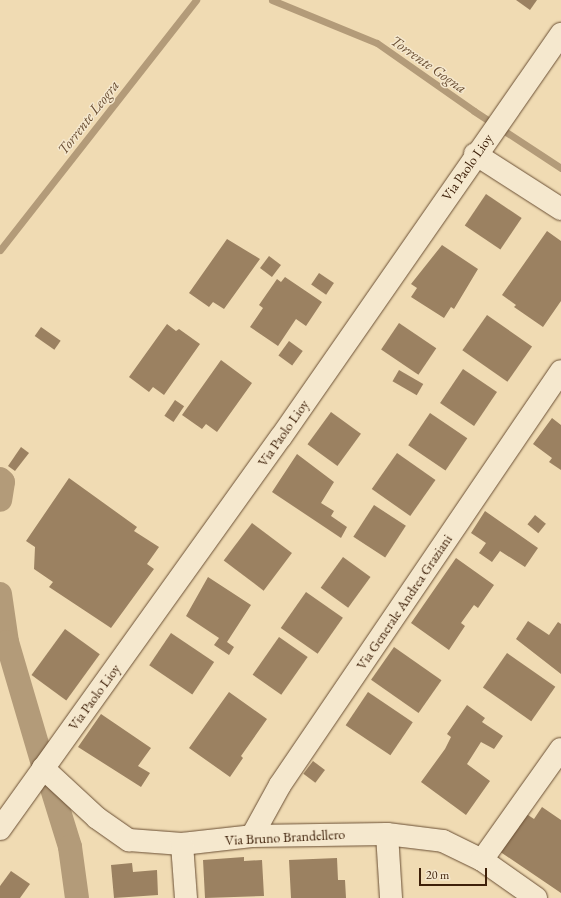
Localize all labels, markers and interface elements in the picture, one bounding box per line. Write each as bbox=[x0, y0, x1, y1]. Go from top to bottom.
water label: Torrente Gogna bbox=[388, 31, 470, 97]
water label: Torrente Leogra bbox=[53, 76, 123, 158]
street label: Via Paolo Lioy bbox=[438, 130, 496, 204]
street label: Via Paolo Lioy bbox=[254, 396, 312, 470]
street label: Via Generale Andrea Graziani bbox=[352, 531, 456, 673]
street label: Via Paolo Lioy bbox=[64, 661, 124, 733]
street label: Via Bruno Brandellero bbox=[224, 825, 346, 849]
scale bar bbox=[421, 860, 489, 886]
text: 20 m bbox=[426, 867, 449, 883]

